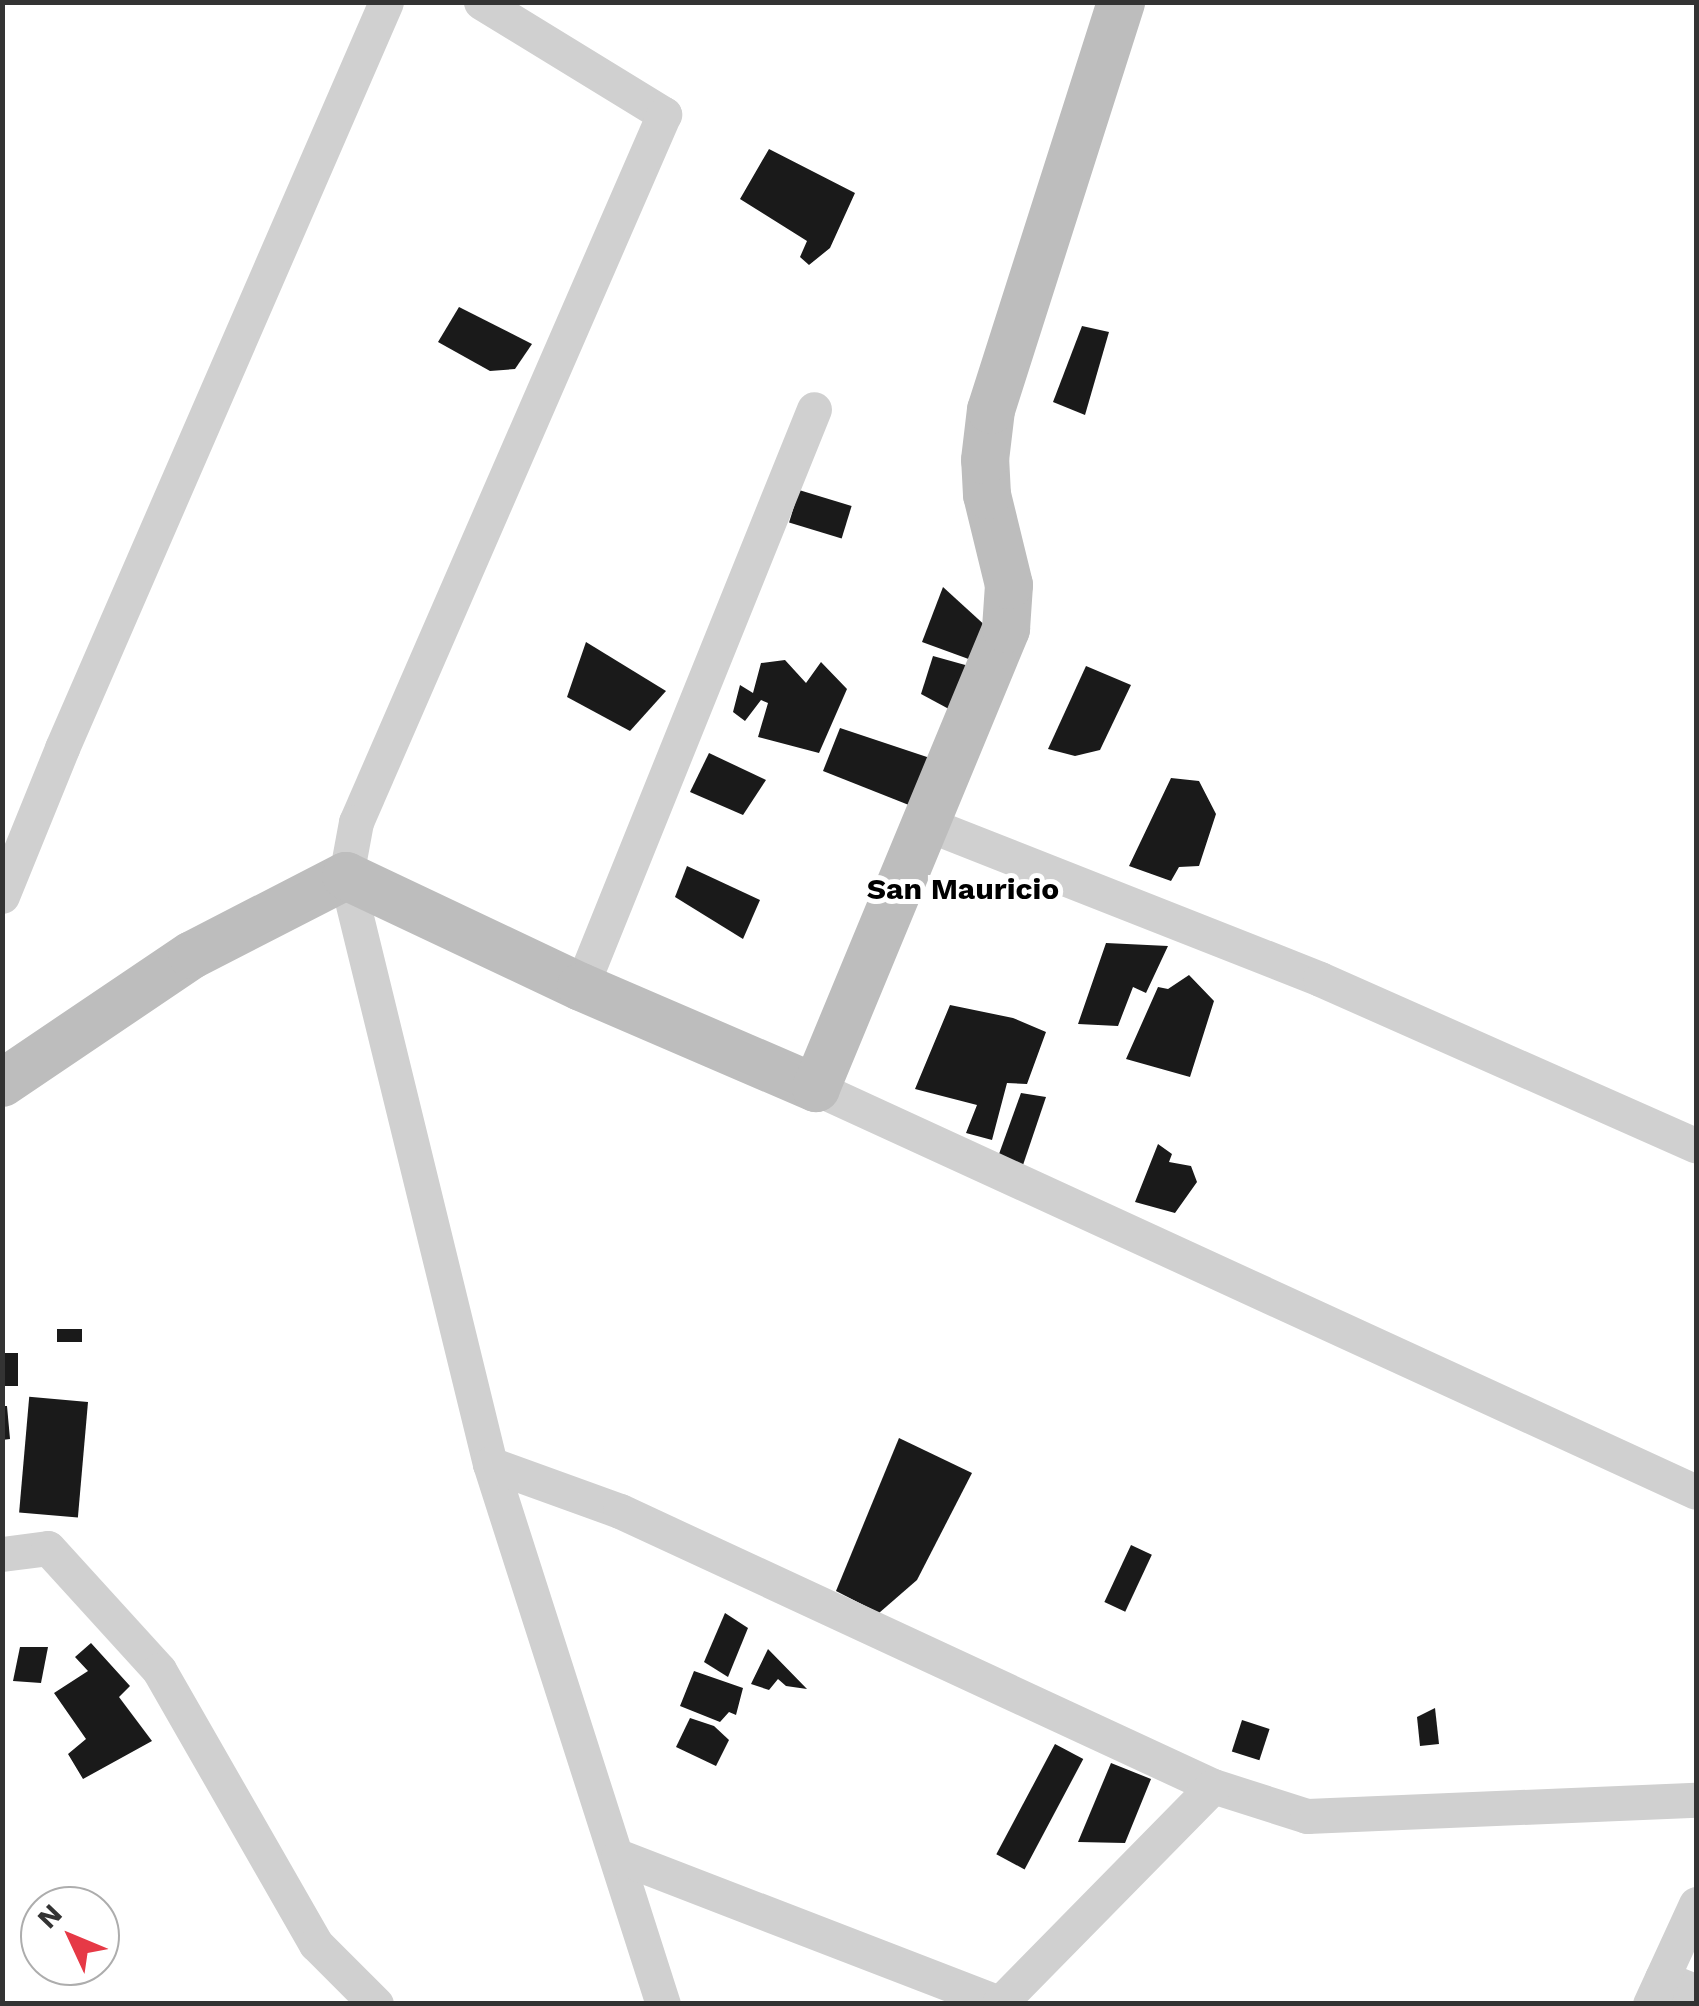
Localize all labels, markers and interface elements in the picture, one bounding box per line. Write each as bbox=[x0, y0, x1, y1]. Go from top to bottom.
district label: San Mauricio bbox=[867, 871, 1059, 907]
north arrow bbox=[20, 1886, 120, 1986]
text: N bbox=[30, 1897, 69, 1935]

